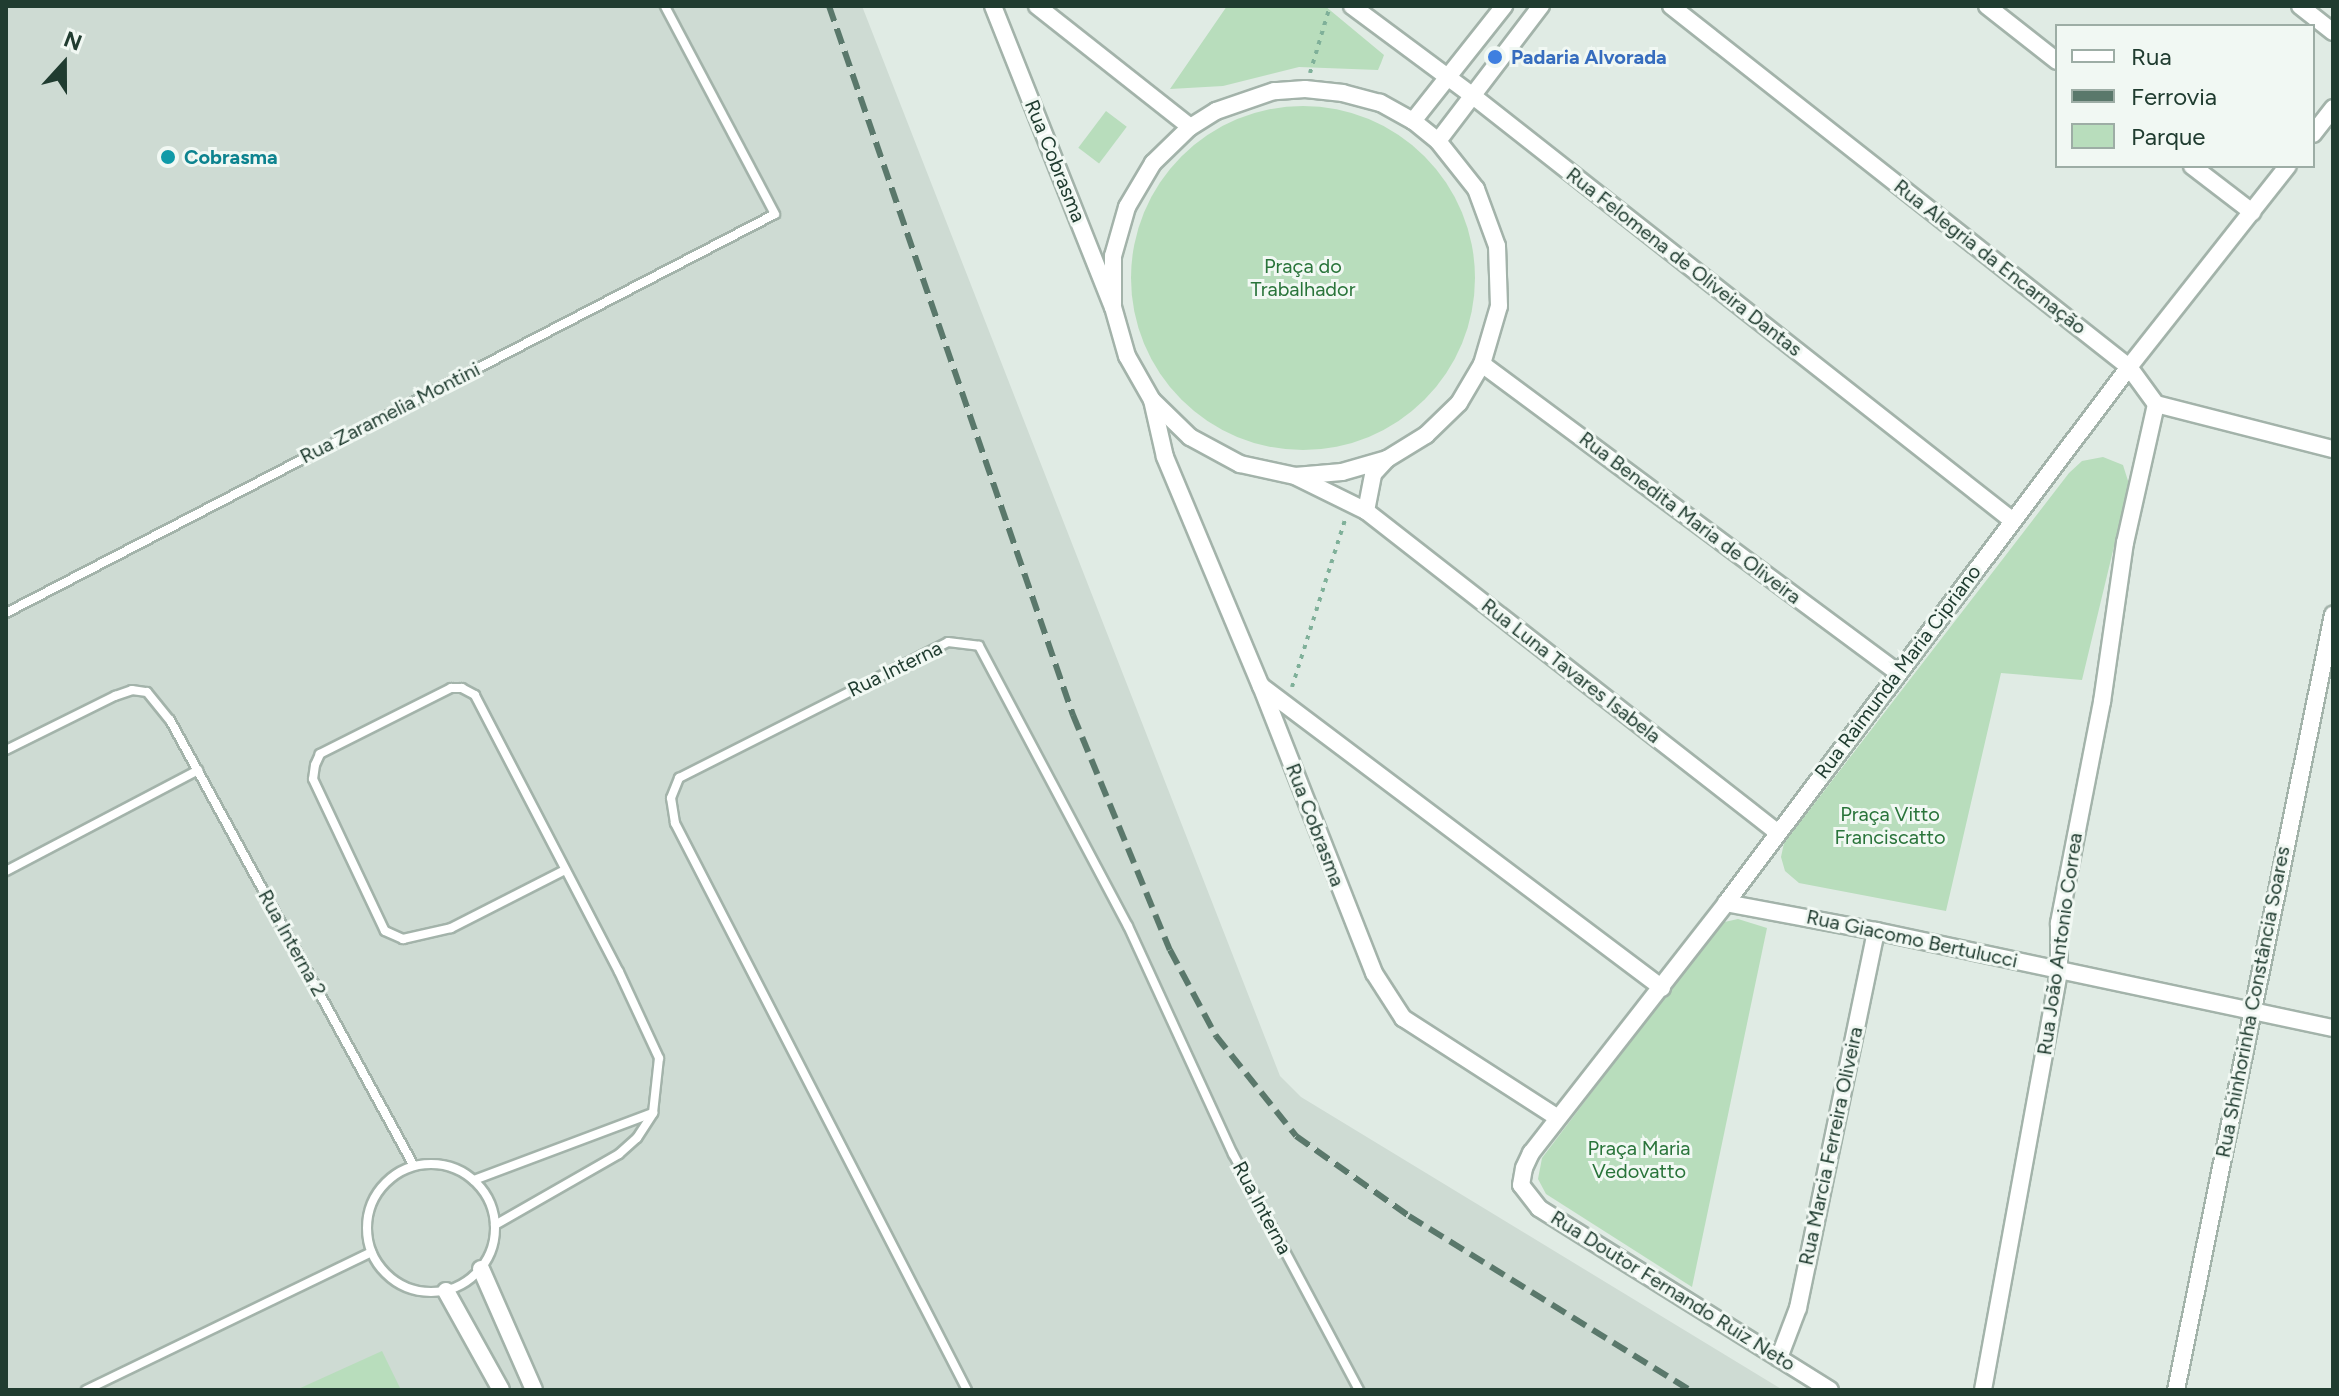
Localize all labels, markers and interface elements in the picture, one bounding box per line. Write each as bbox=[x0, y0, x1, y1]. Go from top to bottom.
north arrow bbox=[24, 24, 104, 104]
legend bbox=[2055, 24, 2315, 168]
text: N bbox=[60, 25, 86, 57]
text: Rua bbox=[2131, 42, 2172, 71]
place label: Padaria Alvorada bbox=[1511, 45, 1667, 69]
marker: Padaria Alvorada bbox=[1486, 48, 1504, 66]
text: Ferrovia bbox=[2131, 82, 2217, 111]
street label: Rua Cobrasma bbox=[1020, 96, 1090, 226]
text: Parque bbox=[2131, 122, 2205, 151]
place label: Cobrasma bbox=[184, 145, 278, 169]
marker: Cobrasma bbox=[159, 148, 177, 166]
street label: Rua Felomena de Oliveira Dantas bbox=[1561, 162, 1807, 362]
street label: Rua Alegria da Encarnação bbox=[1889, 174, 2091, 340]
park label: Praça do Trabalhador bbox=[1251, 255, 1355, 302]
street label: Rua Zaramelia Montini bbox=[296, 357, 484, 469]
street label: Rua Benedita Maria de Oliveira bbox=[1574, 427, 1806, 609]
street label: Rua Raimunda Maria Cipriano bbox=[1810, 560, 1986, 784]
street label: Rua Luna Tavares Isabela bbox=[1477, 594, 1665, 748]
street label: Rua Interna bbox=[844, 636, 946, 702]
street label: Rua Cobrasma bbox=[1280, 760, 1350, 890]
park label: Praça Vitto Franciscatto bbox=[1834, 802, 1946, 849]
street label: Rua João Antonio Correa bbox=[2033, 831, 2087, 1057]
street label: Rua Shinhorinha Constância Soares bbox=[2211, 844, 2295, 1160]
street label: Rua Interna 2 bbox=[253, 886, 331, 1000]
street label: Rua Giacomo Bertulucci bbox=[1804, 905, 2020, 973]
street label: Rua Marcia Ferreira Oliveira bbox=[1794, 1025, 1868, 1267]
park label: Praça Maria Vedovatto bbox=[1587, 1136, 1691, 1183]
street label: Rua Interna bbox=[1227, 1157, 1297, 1259]
street label: Rua Doutor Fernando Ruiz Neto bbox=[1546, 1206, 1800, 1376]

